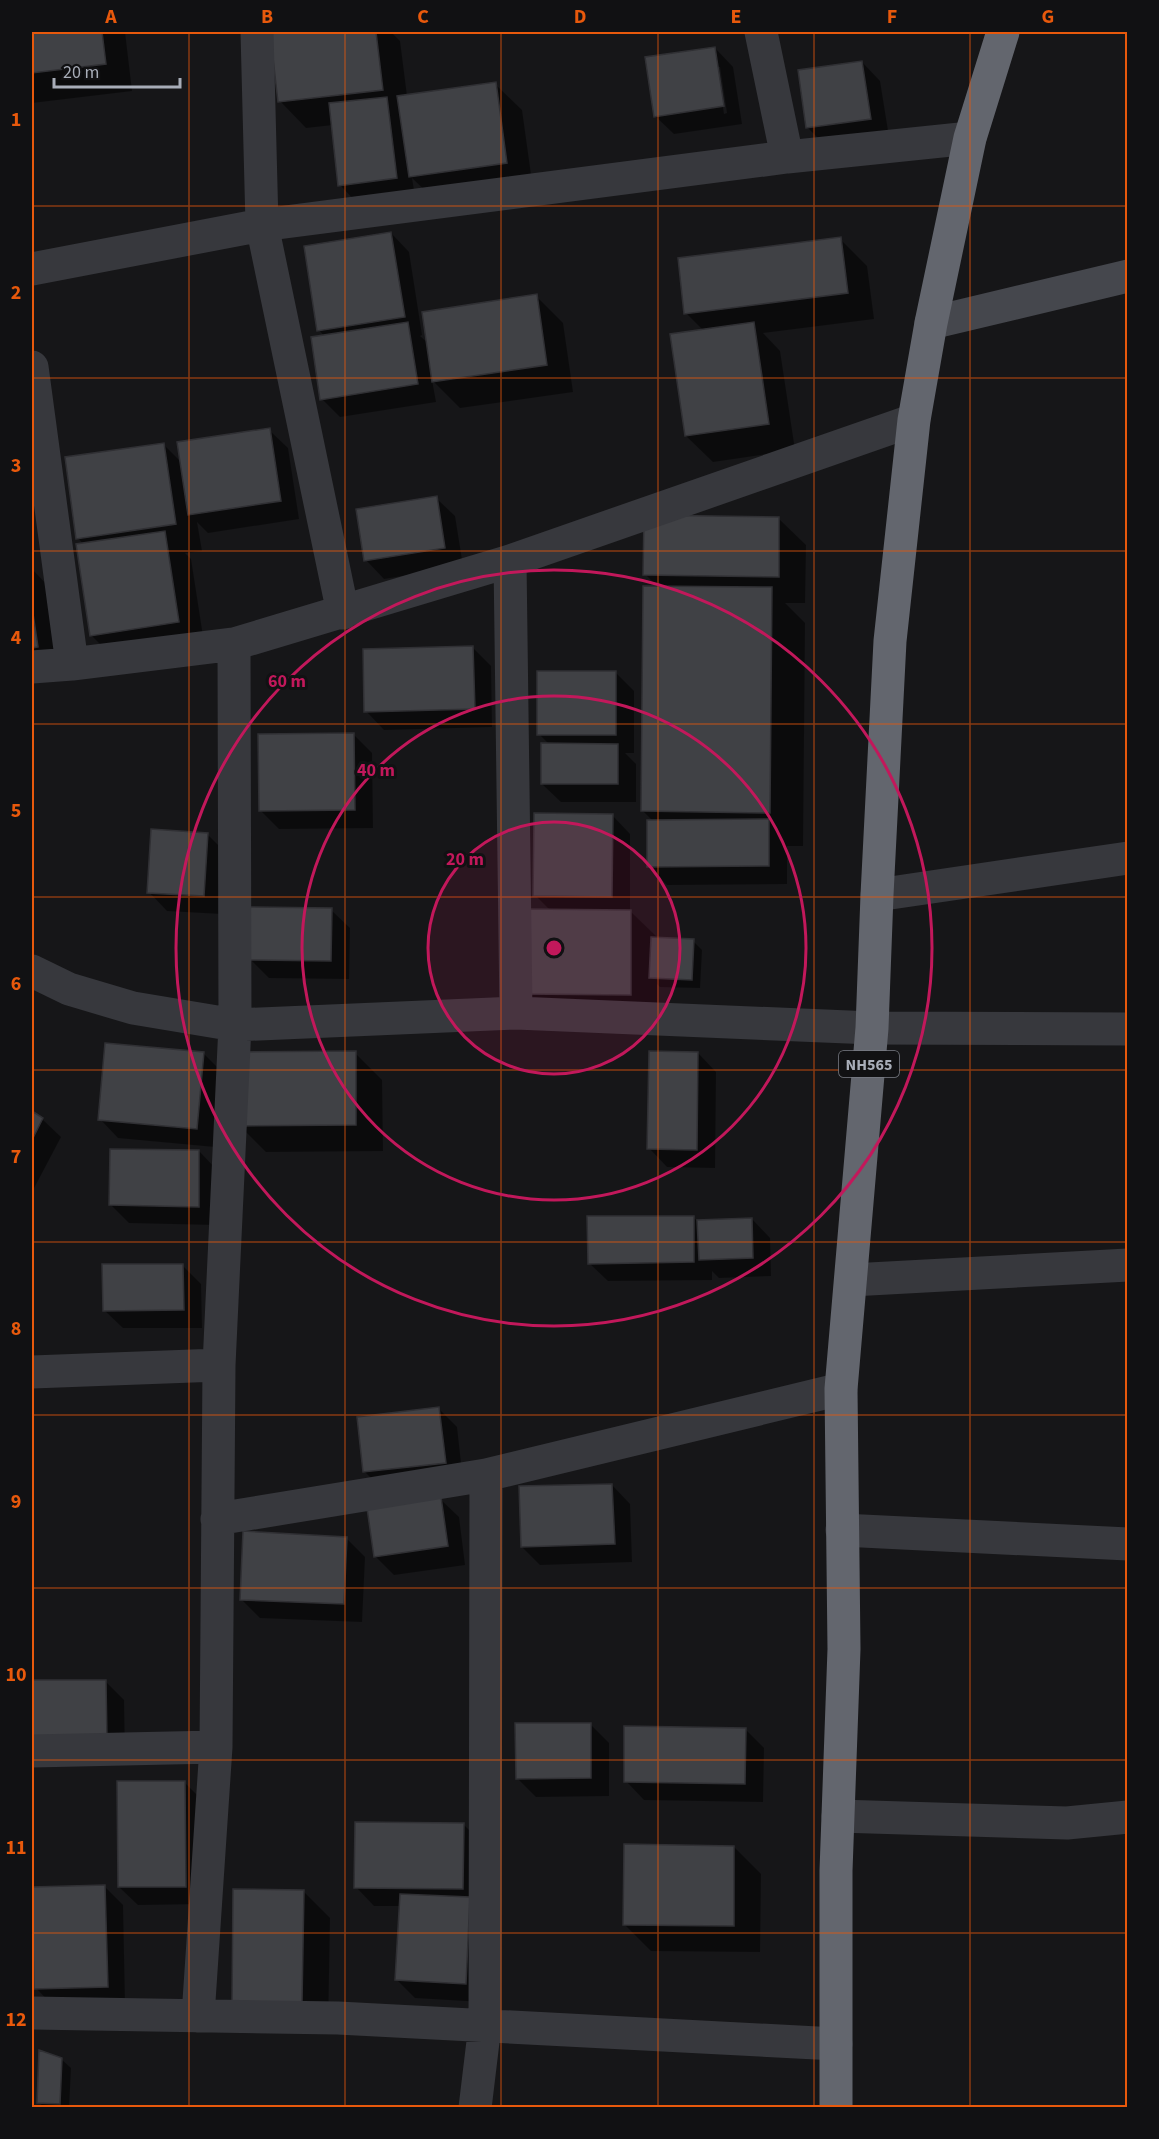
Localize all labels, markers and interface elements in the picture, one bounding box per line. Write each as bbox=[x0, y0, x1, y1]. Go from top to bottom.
text: A bbox=[104, 3, 117, 31]
text: B bbox=[261, 3, 273, 31]
text: C bbox=[417, 3, 429, 31]
text: D bbox=[574, 3, 586, 31]
text: E bbox=[731, 3, 741, 31]
text: F bbox=[887, 3, 897, 31]
text: G bbox=[1042, 3, 1054, 31]
scale bar bbox=[54, 51, 180, 89]
text: 20 m bbox=[63, 60, 99, 85]
text: 1 bbox=[11, 106, 21, 134]
text: 2 bbox=[11, 279, 21, 307]
text: 3 bbox=[11, 452, 21, 480]
text: 4 bbox=[11, 624, 22, 652]
text: 60 m bbox=[268, 669, 306, 694]
text: 40 m bbox=[357, 758, 395, 783]
text: 5 bbox=[11, 797, 21, 825]
text: 20 m bbox=[446, 847, 484, 872]
centre of rings bbox=[544, 938, 564, 958]
text: 6 bbox=[11, 970, 21, 998]
road number: NH565 bbox=[839, 1051, 899, 1077]
text: 7 bbox=[11, 1143, 21, 1171]
text: 8 bbox=[11, 1315, 21, 1343]
text: 9 bbox=[11, 1488, 21, 1516]
text: 10 bbox=[5, 1661, 27, 1689]
text: 11 bbox=[5, 1834, 27, 1862]
text: 12 bbox=[5, 2006, 27, 2034]

